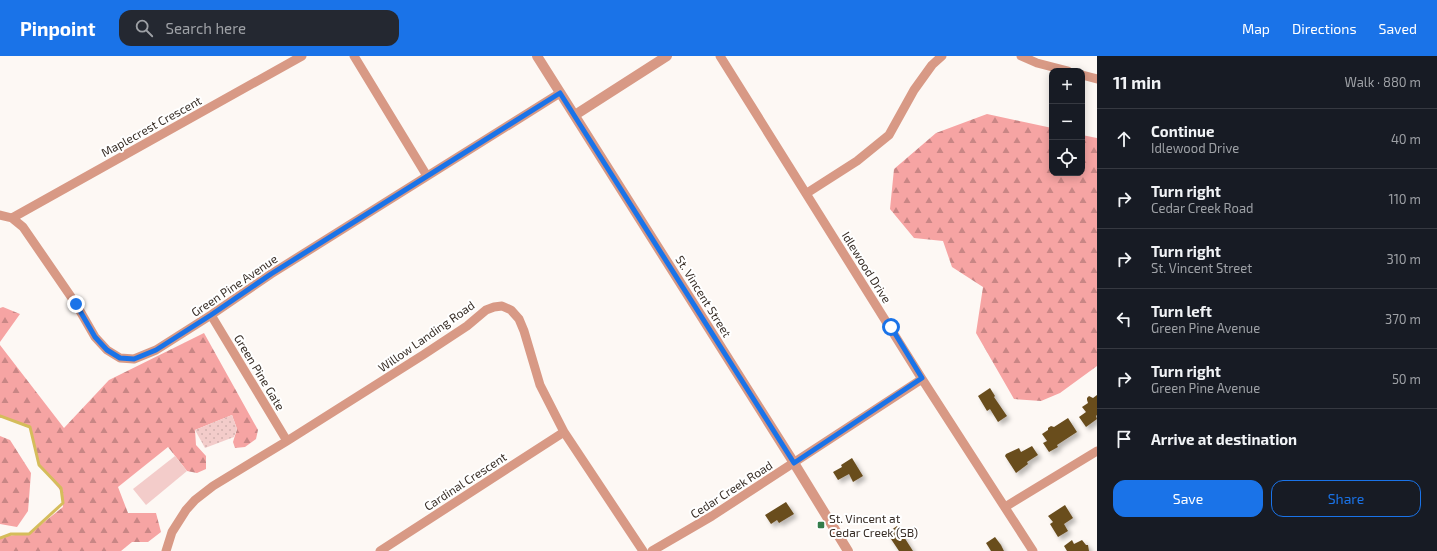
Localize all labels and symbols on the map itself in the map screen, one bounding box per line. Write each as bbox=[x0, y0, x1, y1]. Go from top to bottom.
street label: Maplecrest Crescent bbox=[99, 92, 204, 159]
street label: Idlewood Drive bbox=[839, 229, 895, 305]
street label: Green Pine Avenue bbox=[188, 251, 280, 319]
street label: St. Vincent Street bbox=[673, 253, 735, 340]
route end bbox=[67, 295, 85, 313]
street label: Willow Landing Road bbox=[375, 298, 477, 374]
route start bbox=[882, 318, 900, 336]
street label: Green Pine Gate bbox=[232, 332, 288, 412]
street label: Cardinal Crescent bbox=[421, 449, 509, 513]
street label: Cedar Creek Road bbox=[687, 457, 775, 521]
place label: St. Vincent at Cedar Creek (SB) bbox=[829, 511, 918, 539]
marker: St. Vincent at Cedar Creek (SB) bbox=[816, 520, 826, 530]

